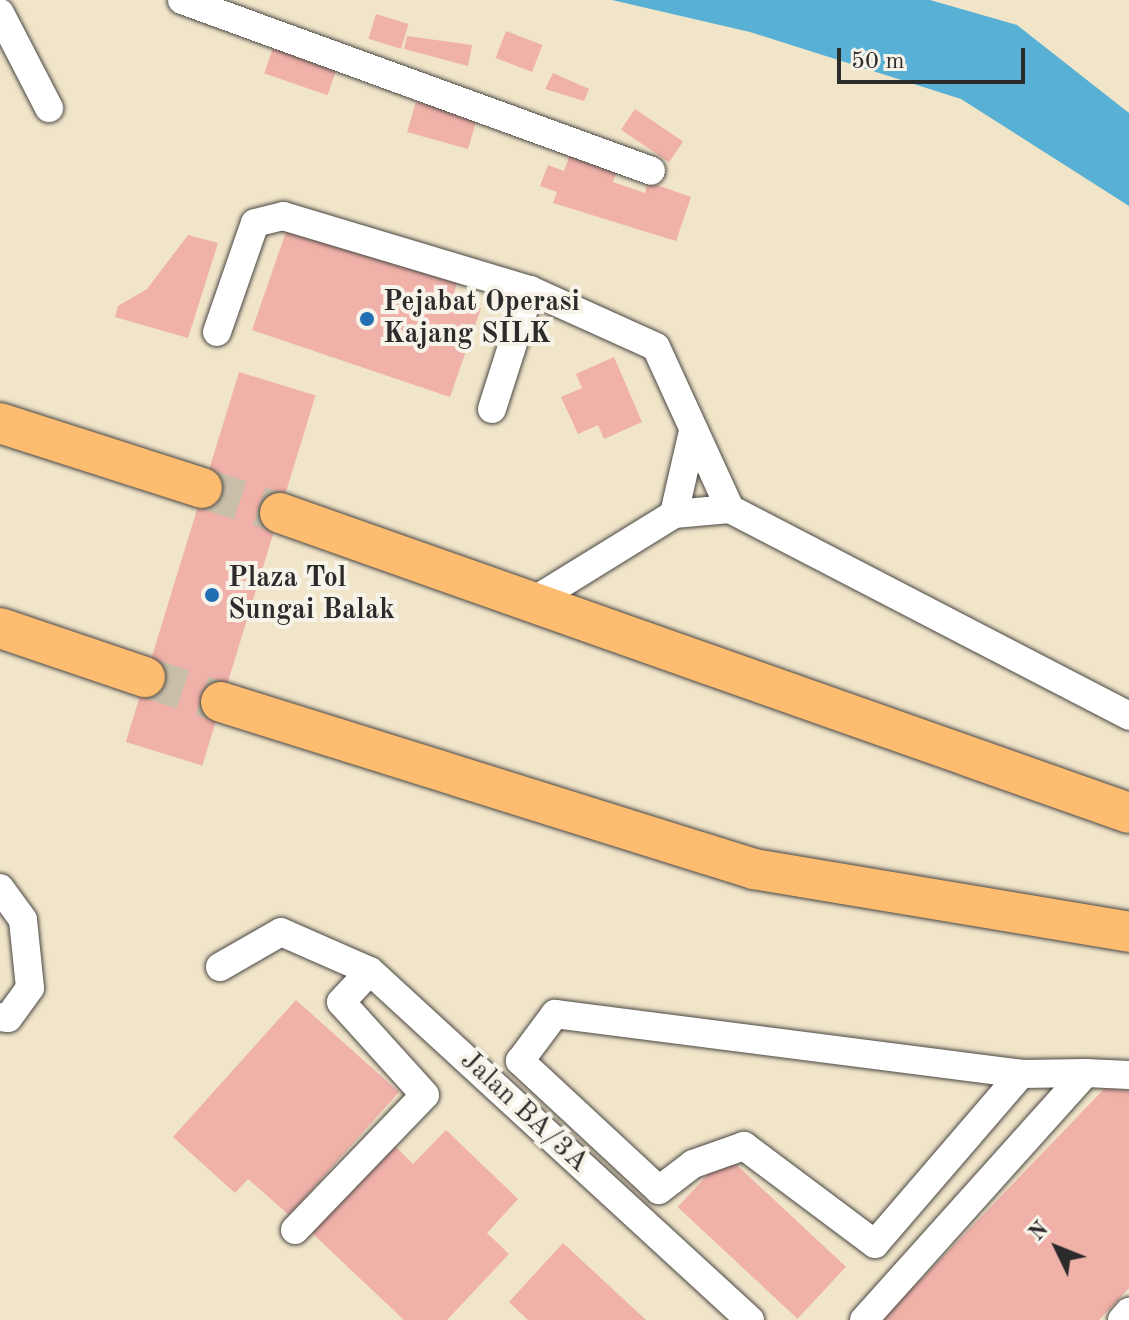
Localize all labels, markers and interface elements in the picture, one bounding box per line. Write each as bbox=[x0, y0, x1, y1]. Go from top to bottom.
scale bar bbox=[841, 32, 1029, 82]
text: 50 m bbox=[851, 50, 905, 74]
place label: Pejabat Operasi Kajang SILK bbox=[383, 286, 580, 352]
marker: Pejabat Operasi Kajang SILK bbox=[358, 310, 376, 328]
place label: Plaza Tol Sungai Balak bbox=[228, 562, 395, 628]
marker: Plaza Tol Sungai Balak bbox=[203, 586, 221, 604]
street label: Jalan BA/3A bbox=[453, 1044, 595, 1180]
north arrow bbox=[1017, 1208, 1097, 1288]
text: N bbox=[1026, 1218, 1053, 1245]

